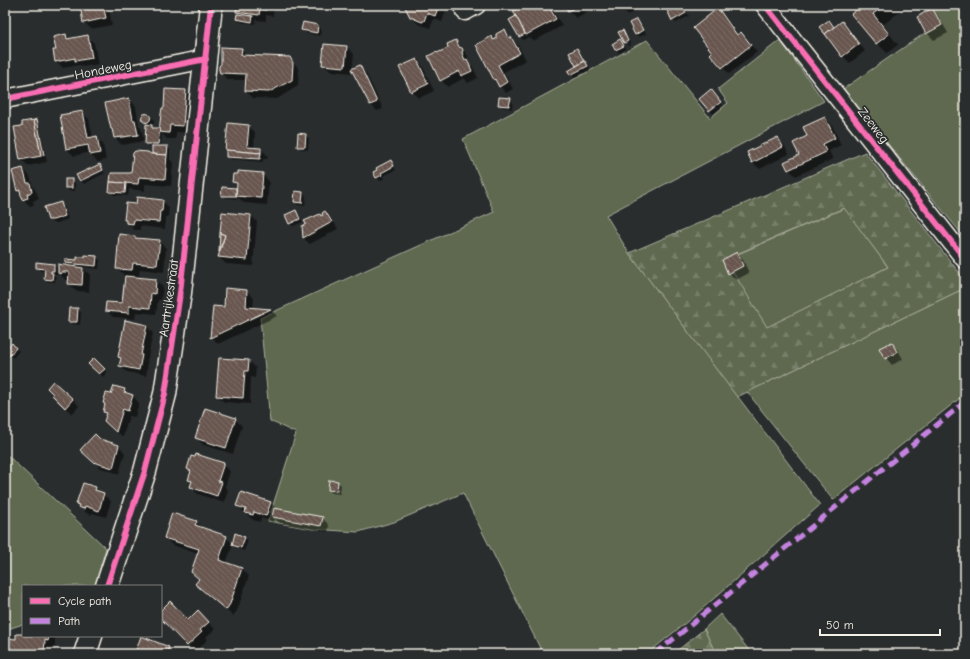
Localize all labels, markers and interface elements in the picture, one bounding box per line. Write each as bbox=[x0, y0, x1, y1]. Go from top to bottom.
street label: Hondeweg bbox=[73, 57, 133, 82]
street label: Zeeweg bbox=[855, 104, 892, 146]
street label: Aartrijkestraat bbox=[156, 257, 182, 338]
legend bbox=[22, 585, 162, 637]
text: Cycle path bbox=[58, 594, 111, 608]
scale bar bbox=[820, 611, 940, 637]
text: Path bbox=[58, 614, 80, 628]
text: 50 m bbox=[826, 618, 854, 632]

